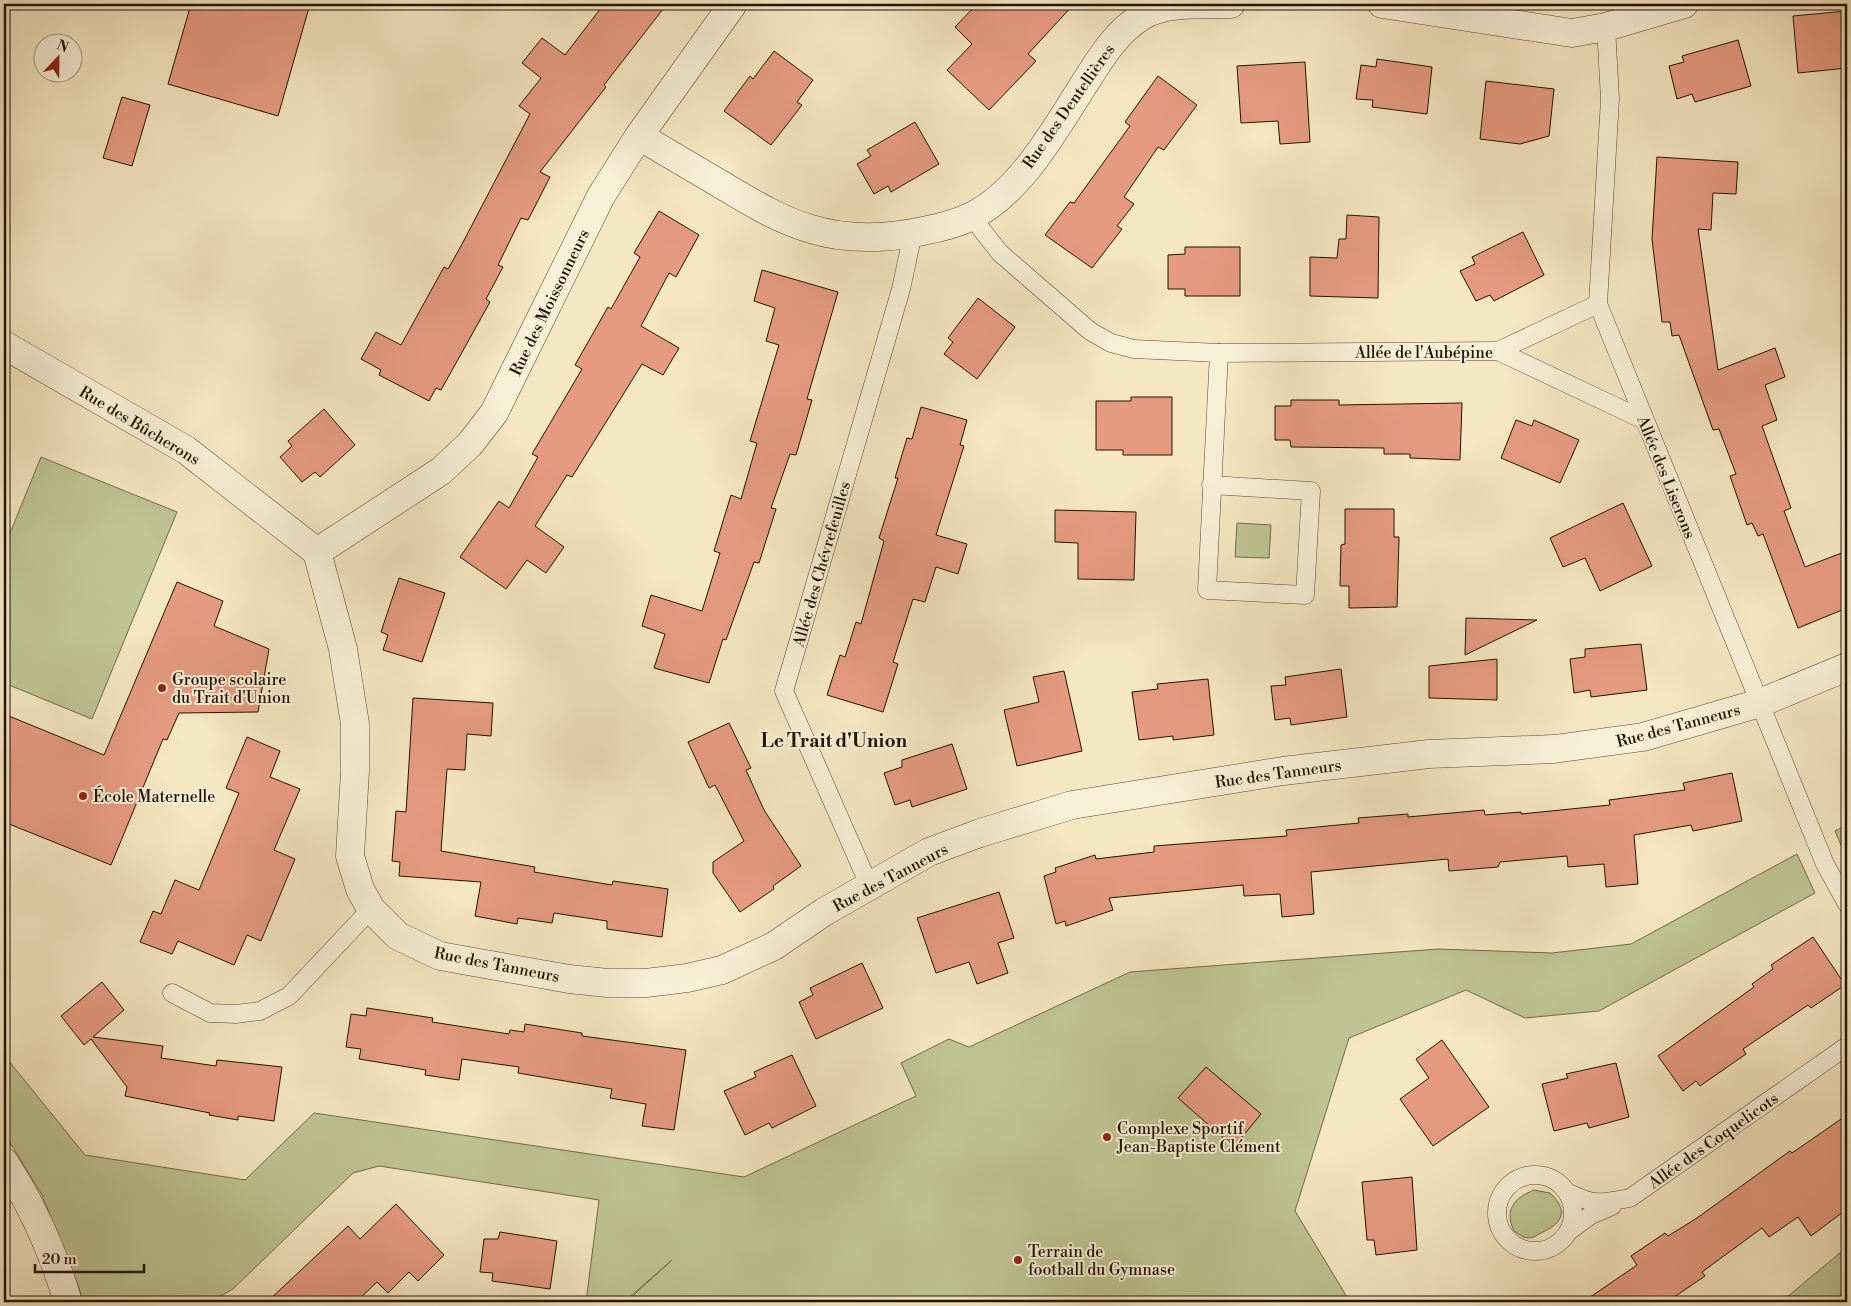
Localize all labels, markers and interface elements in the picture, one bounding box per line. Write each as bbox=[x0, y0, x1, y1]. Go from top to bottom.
north arrow bbox=[32, 32, 82, 82]
text: N bbox=[54, 36, 71, 57]
street label: Rue des Dentellières bbox=[1018, 40, 1119, 173]
street label: Rue des Moissonneurs bbox=[506, 226, 594, 379]
street label: Allée de l'Aubépine bbox=[1354, 343, 1493, 363]
street label: Rue des Bûcherons bbox=[76, 382, 203, 470]
street label: Allée des Liserons bbox=[1632, 412, 1700, 542]
street label: Allée des Chévrefeuilles bbox=[788, 479, 855, 650]
place label: Groupe scolaire du Trait d'Union bbox=[172, 670, 291, 708]
marker: Groupe scolaire du Trait d'Union bbox=[156, 682, 168, 694]
street label: Rue des Tanneurs bbox=[1614, 700, 1742, 752]
district label: Le Trait d'Union bbox=[761, 729, 908, 753]
street label: Rue des Tanneurs bbox=[1214, 755, 1343, 793]
place label: École Maternelle bbox=[93, 785, 215, 807]
marker: École Maternelle bbox=[77, 790, 89, 802]
street label: Rue des Tanneurs bbox=[829, 839, 952, 917]
street label: Rue des Tanneurs bbox=[432, 943, 561, 987]
street label: Allée des Coquelicots bbox=[1644, 1088, 1782, 1194]
place label: Complexe Sportif Jean-Baptiste Clément bbox=[1116, 1119, 1281, 1157]
marker: Complexe Sportif Jean-Baptiste Clément bbox=[1101, 1131, 1113, 1143]
scale bar bbox=[35, 1241, 144, 1273]
place label: Terrain de football du Gymnase bbox=[1028, 1242, 1175, 1280]
text: 20 m bbox=[42, 1250, 77, 1269]
marker: Terrain de football du Gymnase bbox=[1012, 1254, 1024, 1266]

